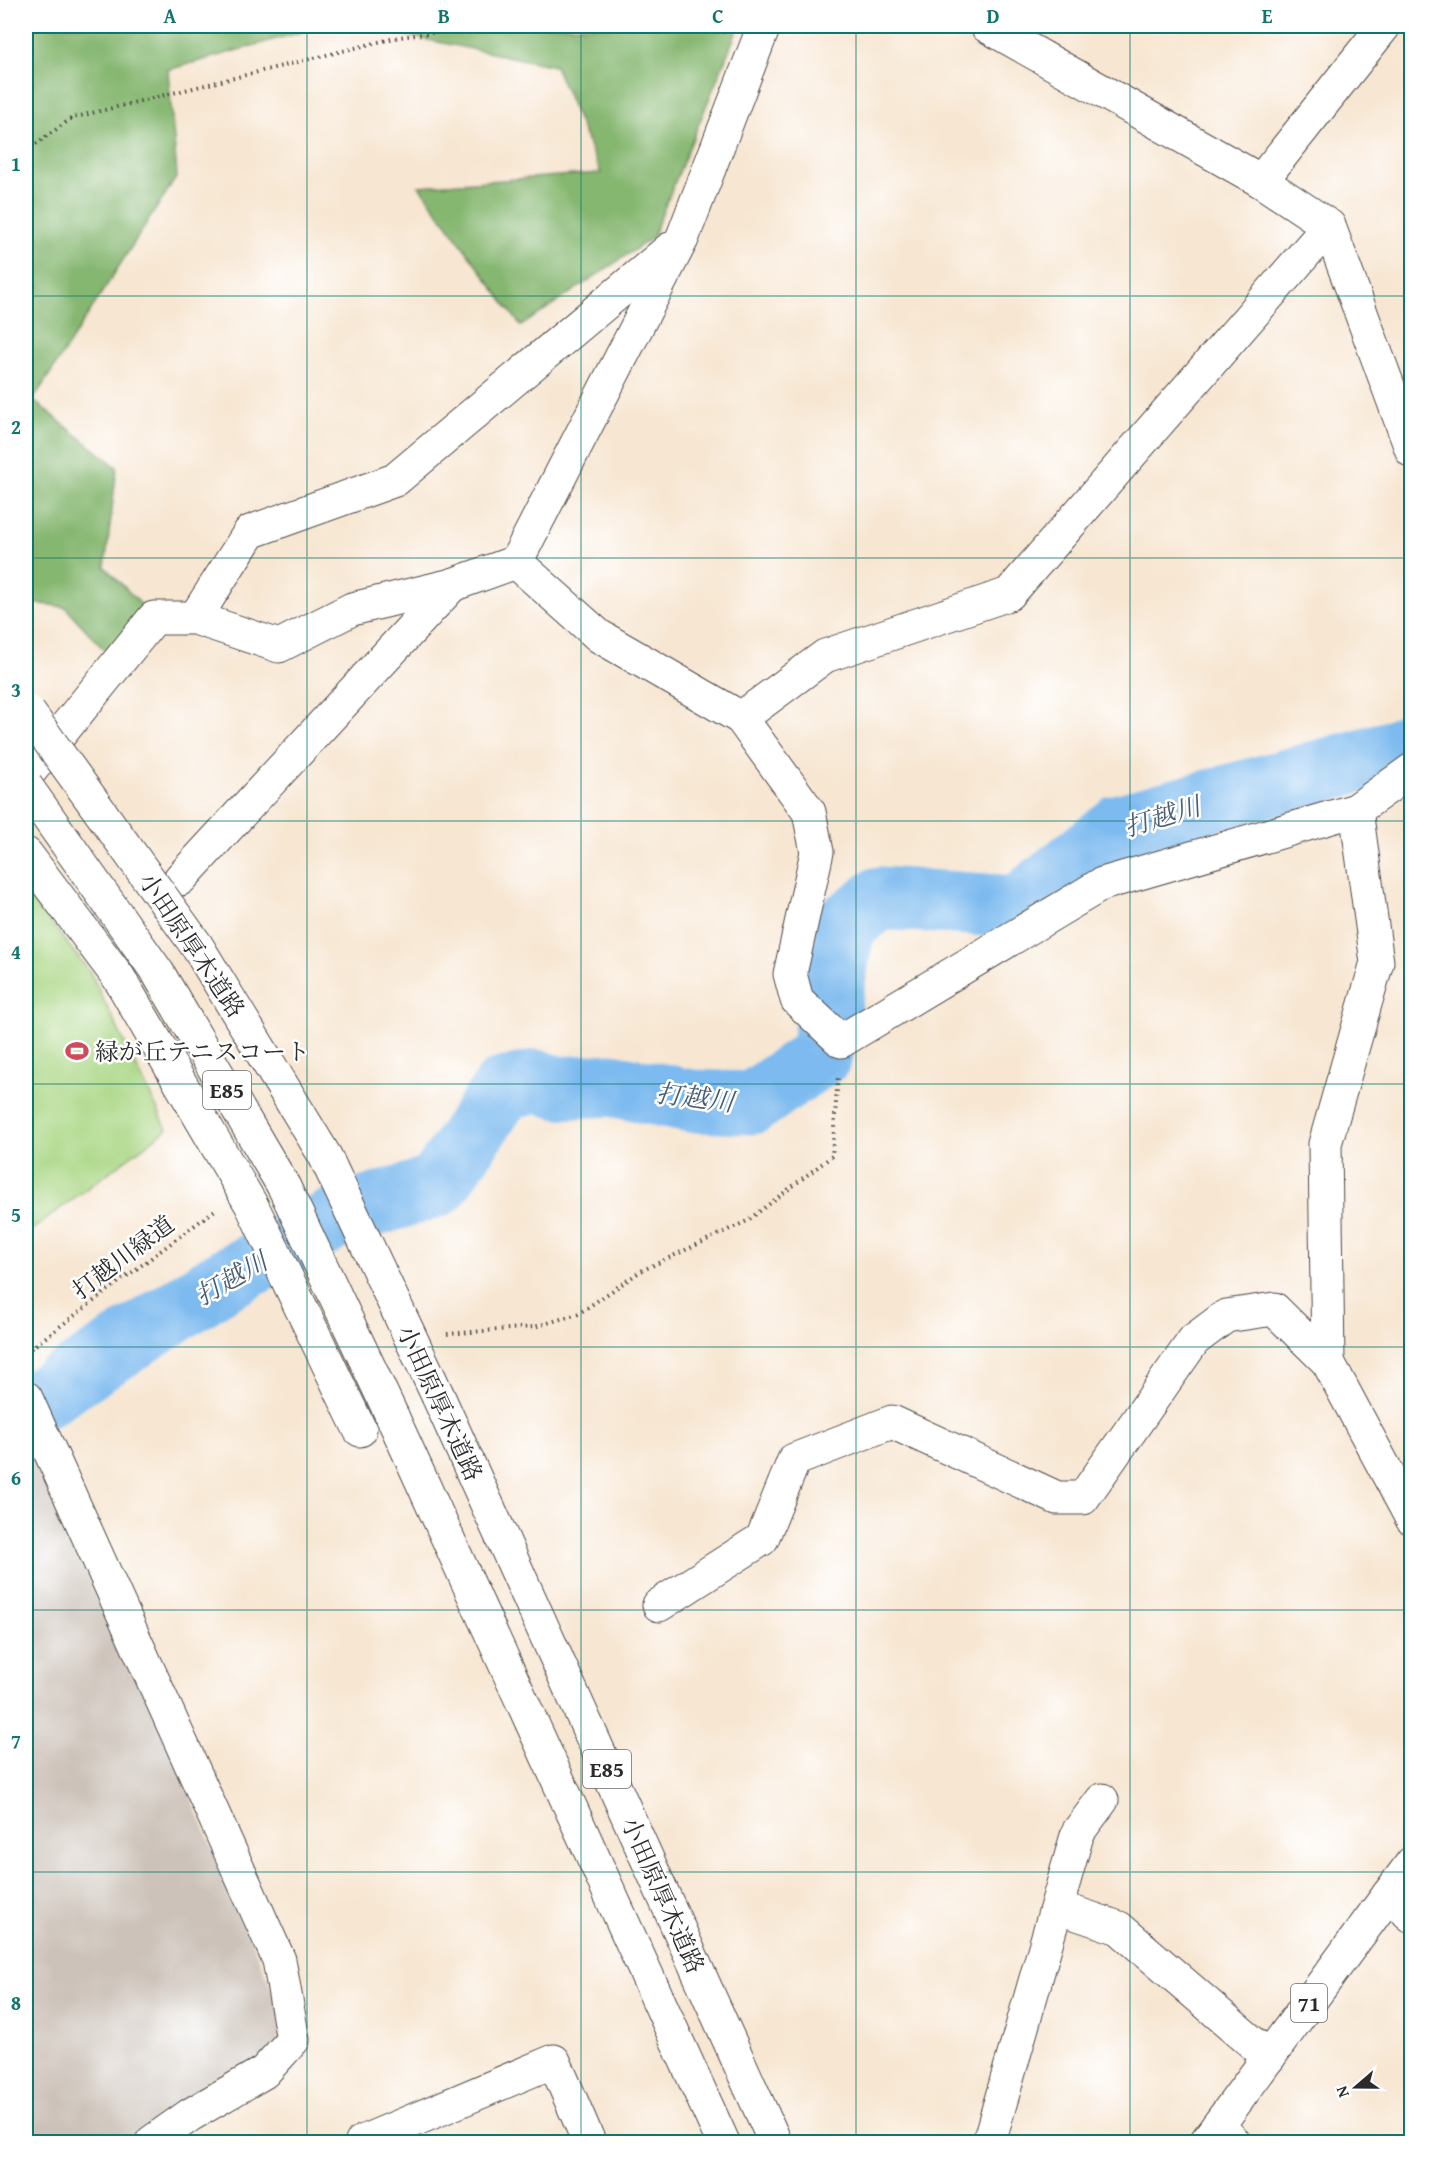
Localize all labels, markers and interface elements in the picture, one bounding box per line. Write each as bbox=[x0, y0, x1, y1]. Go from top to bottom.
text: A bbox=[164, 1, 177, 30]
text: B bbox=[438, 1, 450, 30]
text: C bbox=[712, 1, 724, 30]
text: D bbox=[986, 1, 1000, 30]
text: E bbox=[1262, 1, 1273, 30]
text: 1 bbox=[11, 149, 21, 178]
text: 2 bbox=[11, 412, 21, 441]
text: 3 bbox=[11, 675, 21, 704]
water label: 打越川 bbox=[1119, 785, 1208, 846]
street label: 小田原厚木道路 bbox=[131, 866, 253, 1024]
text: 4 bbox=[11, 937, 21, 966]
place label: 緑が丘テニスコート bbox=[95, 1034, 310, 1069]
sports icon: 緑が丘テニスコート bbox=[64, 1038, 90, 1064]
road number: E85 bbox=[203, 1071, 251, 1109]
water label: 打越川 bbox=[654, 1073, 739, 1121]
text: 5 bbox=[11, 1200, 21, 1229]
street label: 打越川緑道 bbox=[65, 1207, 181, 1307]
water label: 打越川 bbox=[187, 1240, 277, 1314]
street label: 小田原厚木道路 bbox=[389, 1319, 491, 1487]
text: 6 bbox=[11, 1463, 21, 1492]
text: 7 bbox=[11, 1726, 21, 1755]
road number: E85 bbox=[583, 1750, 631, 1788]
street label: 小田原厚木道路 bbox=[613, 1811, 713, 1979]
road number: 71 bbox=[1291, 1984, 1327, 2022]
text: 8 bbox=[11, 1988, 21, 2017]
north arrow bbox=[1326, 2057, 1386, 2117]
text: N bbox=[1329, 2083, 1355, 2101]

